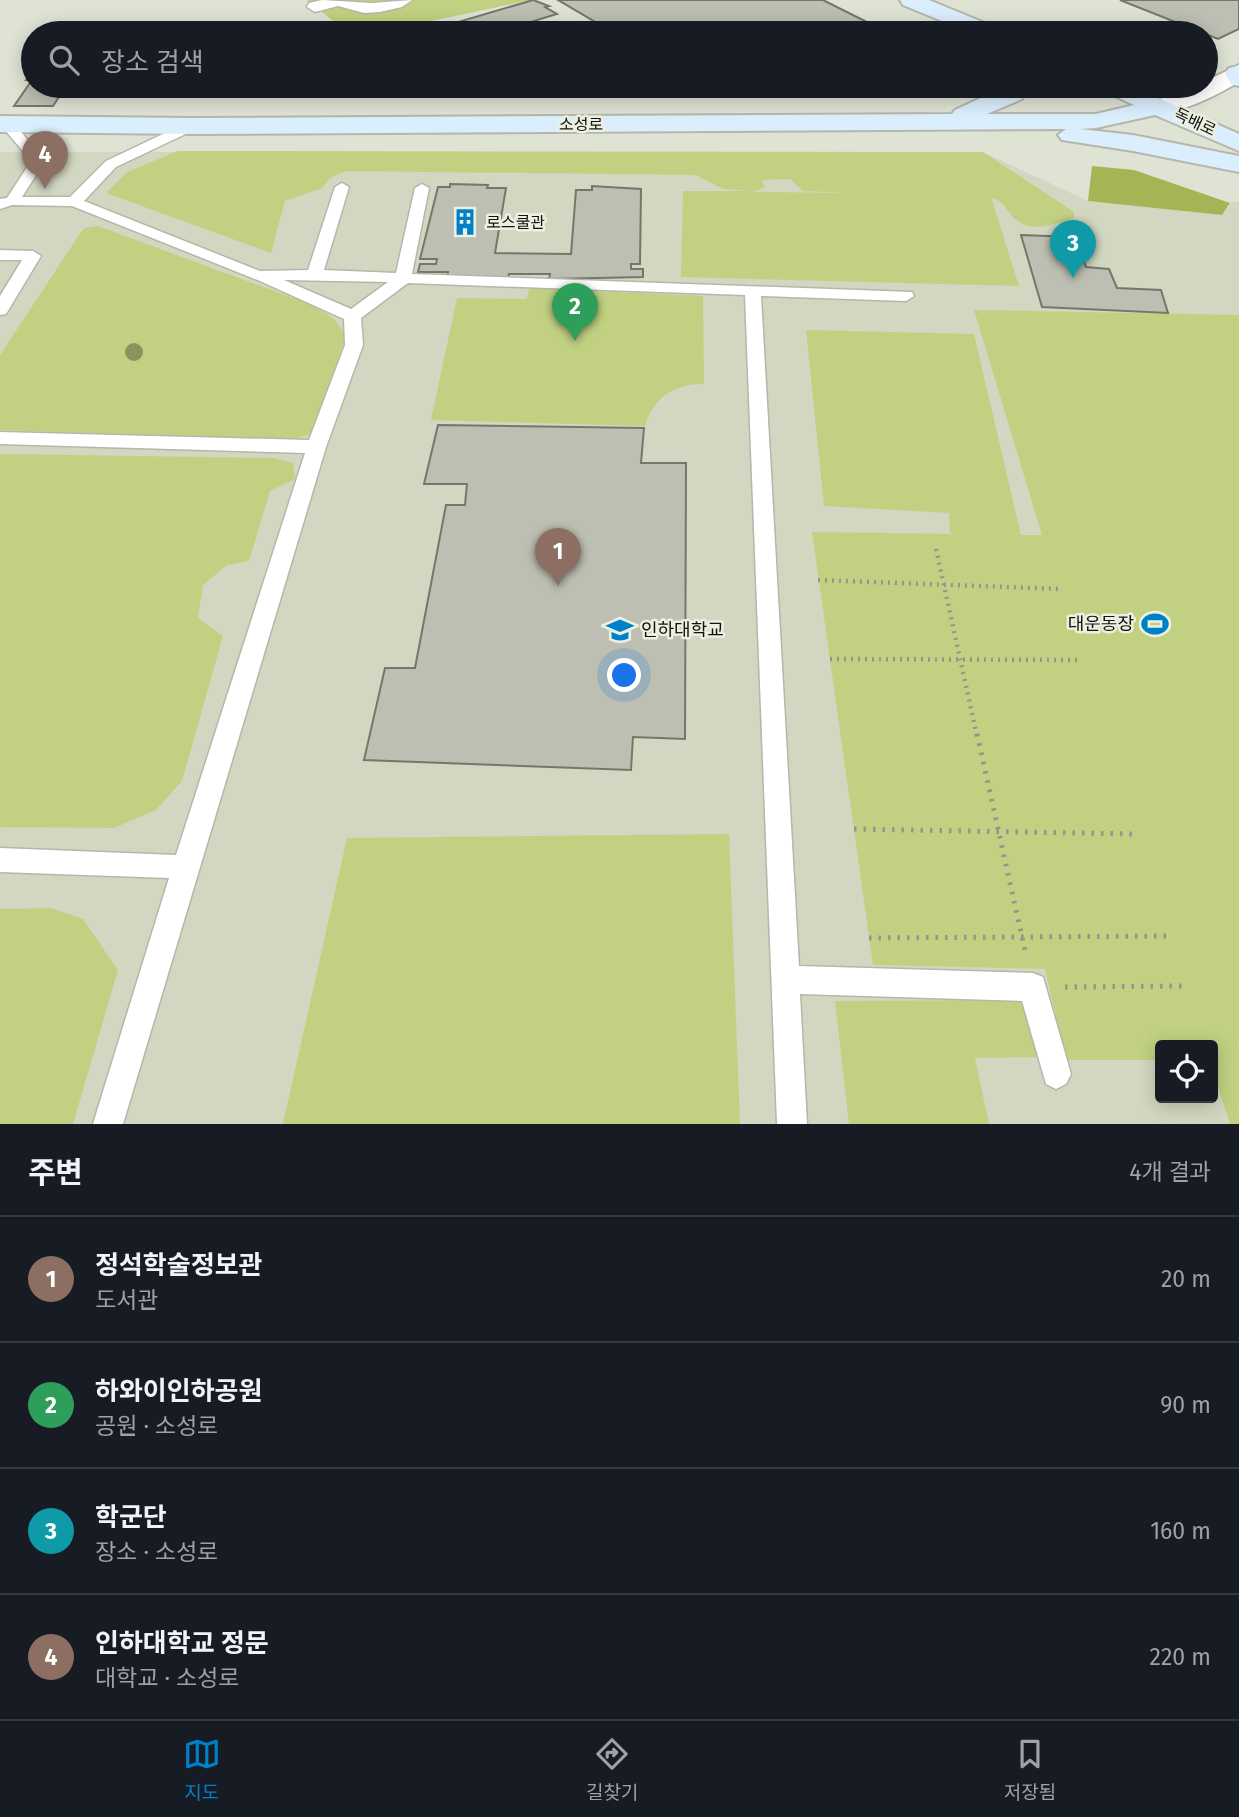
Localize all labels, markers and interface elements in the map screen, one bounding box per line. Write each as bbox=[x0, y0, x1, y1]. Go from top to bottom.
search box bbox=[21, 21, 1218, 98]
icon: search bbox=[45, 41, 83, 79]
text: 장소 검색 bbox=[101, 47, 204, 78]
street label: 독배로 bbox=[1171, 104, 1219, 140]
street label: 소성로 bbox=[559, 115, 603, 134]
pin: 4 bbox=[22, 131, 68, 189]
building icon: 로스쿨관 bbox=[450, 207, 480, 237]
place label: 로스쿨관 bbox=[486, 213, 545, 232]
pin: 3 bbox=[1050, 220, 1096, 278]
pin: 2 bbox=[552, 283, 598, 341]
pin: 1 bbox=[535, 528, 581, 586]
sports icon: 대운동장 bbox=[1140, 609, 1170, 639]
place label: 대운동장 bbox=[1068, 613, 1134, 635]
school or university icon: 인하대학교 bbox=[605, 615, 635, 645]
place label: 인하대학교 bbox=[641, 619, 724, 641]
your location bbox=[607, 658, 641, 692]
map controls bbox=[1155, 1040, 1218, 1103]
button: locate bbox=[1155, 1040, 1218, 1103]
text: 주변 bbox=[28, 1155, 83, 1191]
text: 4개 결과 bbox=[1129, 1158, 1211, 1186]
text: 정석학술정보관 bbox=[95, 1250, 262, 1281]
text: 1 bbox=[46, 1265, 56, 1293]
text: 20 m bbox=[1161, 1265, 1211, 1293]
text: 도서관 bbox=[95, 1286, 158, 1314]
text: 하와이인하공원 bbox=[95, 1376, 262, 1407]
text: 2 bbox=[45, 1391, 57, 1419]
text: 90 m bbox=[1160, 1391, 1211, 1419]
text: 공원 · 소성로 bbox=[95, 1412, 219, 1440]
text: 학군단 bbox=[95, 1502, 167, 1533]
text: 3 bbox=[45, 1517, 57, 1545]
text: 160 m bbox=[1150, 1517, 1211, 1545]
text: 장소 · 소성로 bbox=[95, 1538, 219, 1566]
text: 인하대학교 정문 bbox=[95, 1628, 269, 1659]
text: 4 bbox=[45, 1643, 58, 1671]
text: 220 m bbox=[1150, 1643, 1211, 1671]
text: 대학교 · 소성로 bbox=[95, 1664, 240, 1692]
tab: 지도 bbox=[183, 1735, 221, 1804]
tab: 길찾기 bbox=[586, 1735, 638, 1804]
tab: 저장됨 bbox=[1004, 1735, 1056, 1804]

